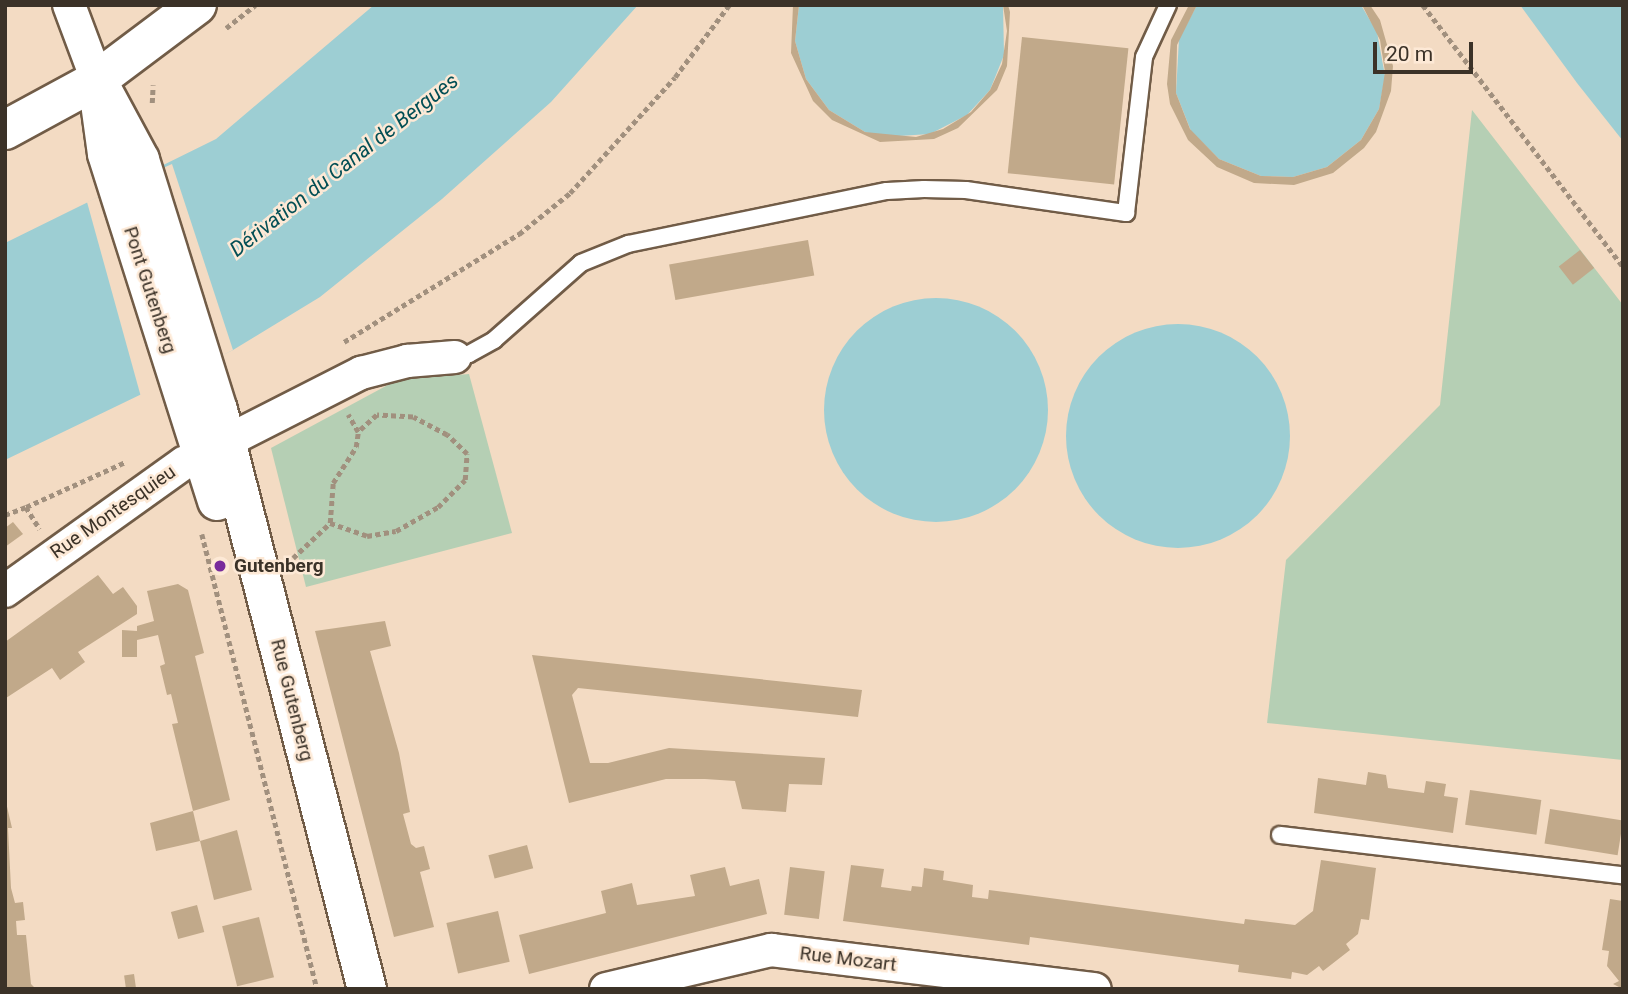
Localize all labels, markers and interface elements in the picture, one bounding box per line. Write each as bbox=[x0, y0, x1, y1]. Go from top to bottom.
scale bar bbox=[1376, 28, 1476, 72]
text: 20 m bbox=[1386, 42, 1433, 66]
water label: Dérivation du Canal de Bergues bbox=[225, 68, 463, 262]
street label: Pont Gutenberg bbox=[119, 224, 181, 356]
street label: Rue Montesquieu bbox=[46, 460, 180, 564]
place label: Gutenberg bbox=[234, 555, 324, 577]
marker: Gutenberg bbox=[212, 558, 228, 574]
street label: Rue Gutenberg bbox=[266, 637, 318, 763]
street label: Rue Mozart bbox=[798, 942, 898, 976]

